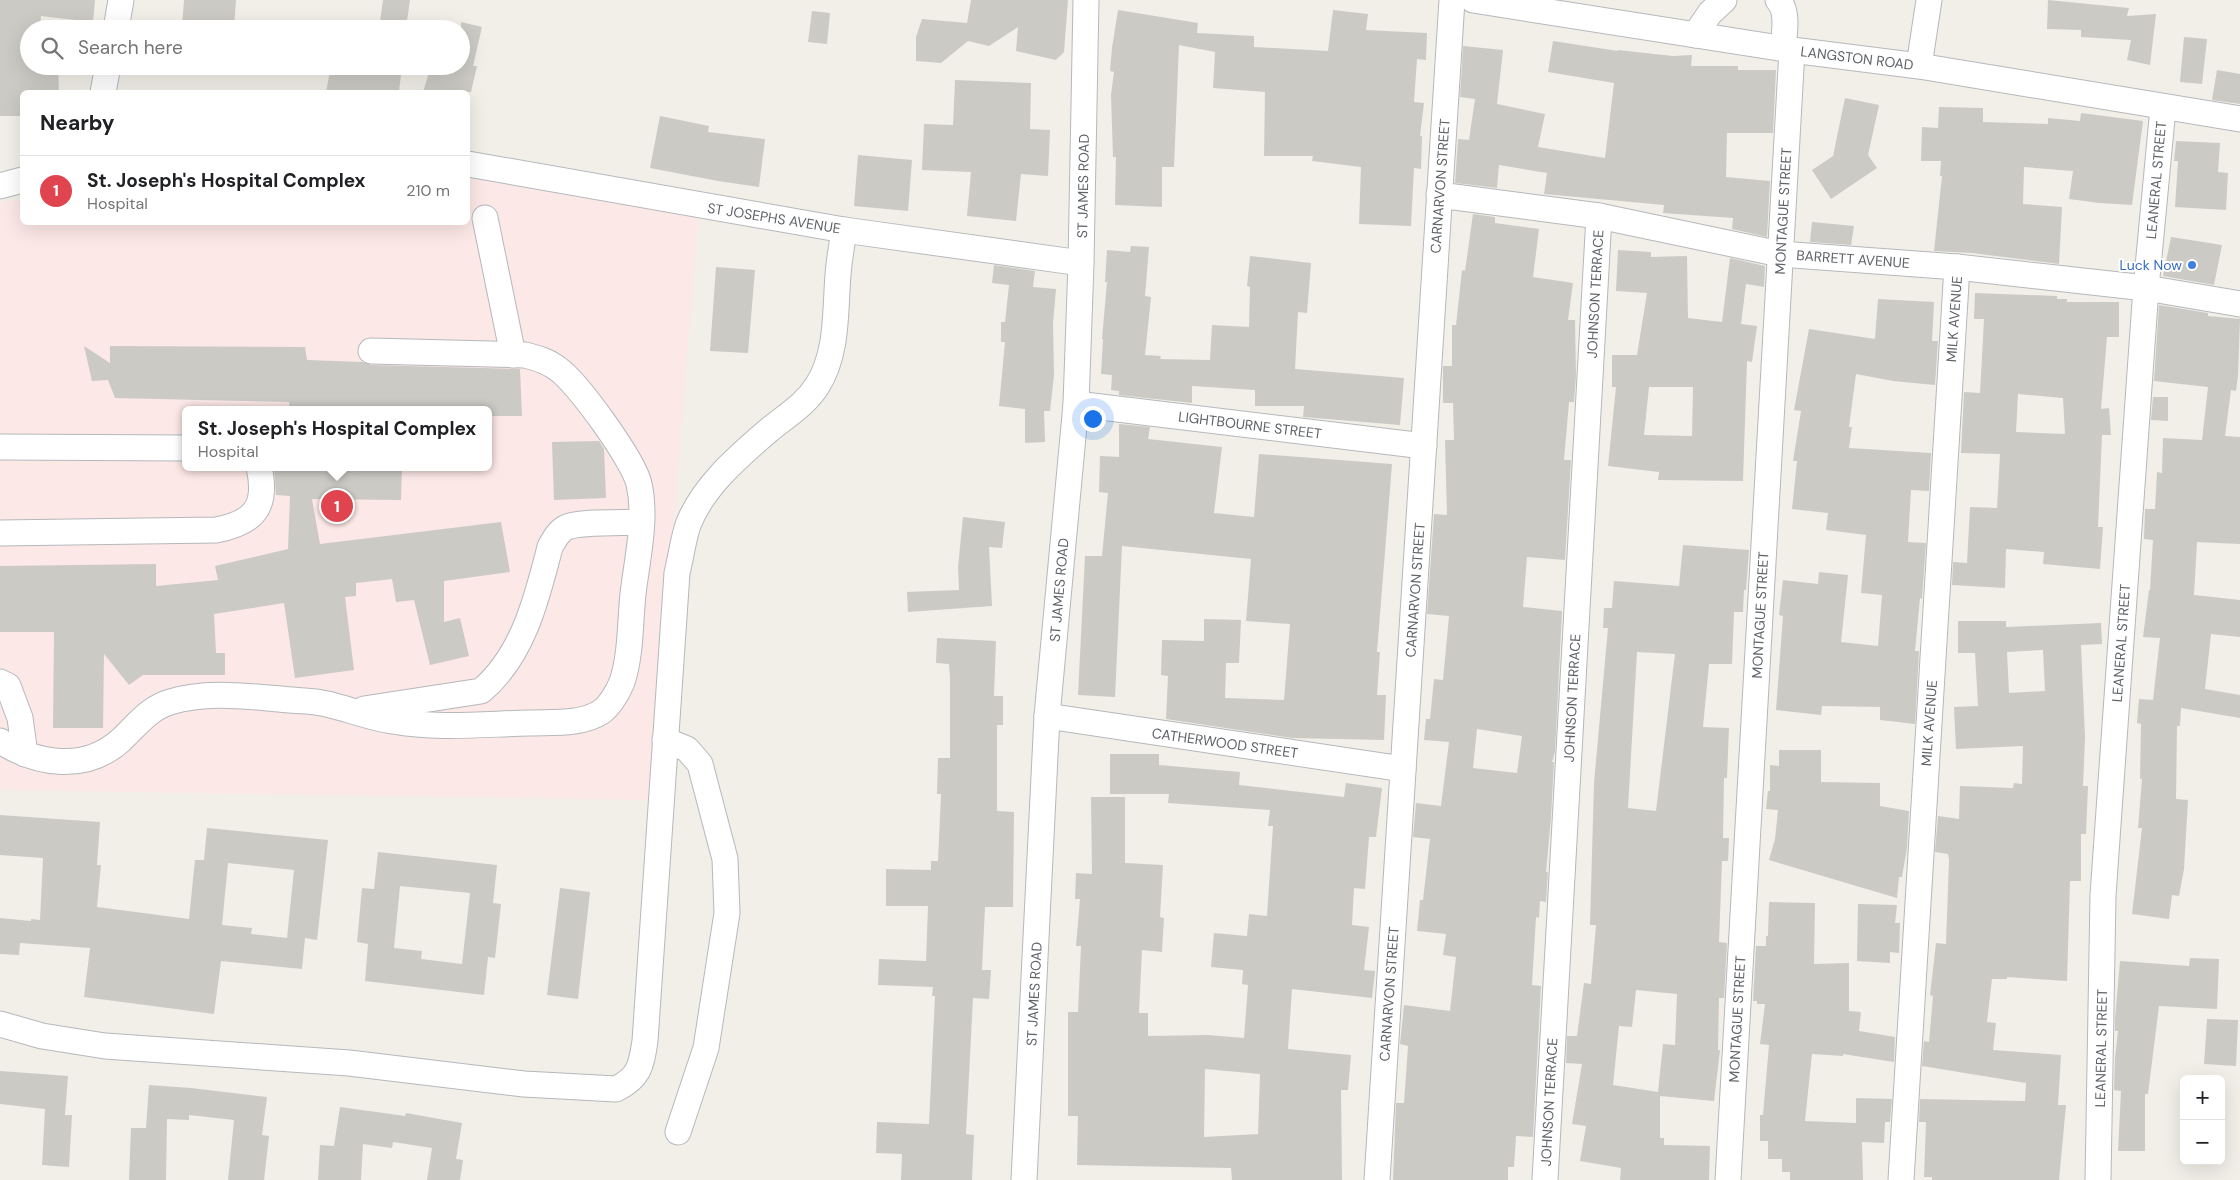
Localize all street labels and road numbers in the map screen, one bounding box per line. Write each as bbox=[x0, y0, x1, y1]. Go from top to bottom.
street label: LANGSTON ROAD bbox=[1799, 42, 1915, 74]
street label: CARNARVON STREET bbox=[1426, 118, 1454, 254]
street label: LEANERAL STREET bbox=[2142, 120, 2170, 240]
street label: ST JAMES ROAD bbox=[1073, 134, 1093, 238]
street label: MONTAGUE STREET bbox=[1771, 147, 1795, 275]
street label: ST JOSEPHS AVENUE bbox=[706, 199, 842, 237]
street label: JOHNSON TERRACE bbox=[1583, 229, 1607, 359]
street label: BARRETT AVENUE bbox=[1796, 246, 1910, 272]
street label: MILK AVENUE bbox=[1942, 275, 1966, 363]
street label: LIGHTBOURNE STREET bbox=[1177, 407, 1323, 443]
street label: CARNARVON STREET bbox=[1401, 522, 1429, 658]
street label: ST JAMES ROAD bbox=[1045, 537, 1073, 643]
street label: MONTAGUE STREET bbox=[1748, 551, 1772, 679]
street label: LEANERAL STREET bbox=[2108, 583, 2134, 703]
street label: JOHNSON TERRACE bbox=[1560, 633, 1584, 763]
street label: MILK AVENUE bbox=[1917, 679, 1941, 767]
street label: CATHERWOOD STREET bbox=[1151, 724, 1299, 762]
street label: CARNARVON STREET bbox=[1375, 926, 1403, 1062]
street label: ST JAMES ROAD bbox=[1022, 941, 1046, 1047]
street label: MONTAGUE STREET bbox=[1725, 955, 1749, 1083]
street label: LEANERAL STREET bbox=[2091, 988, 2111, 1107]
street label: JOHNSON TERRACE bbox=[1537, 1037, 1561, 1167]

